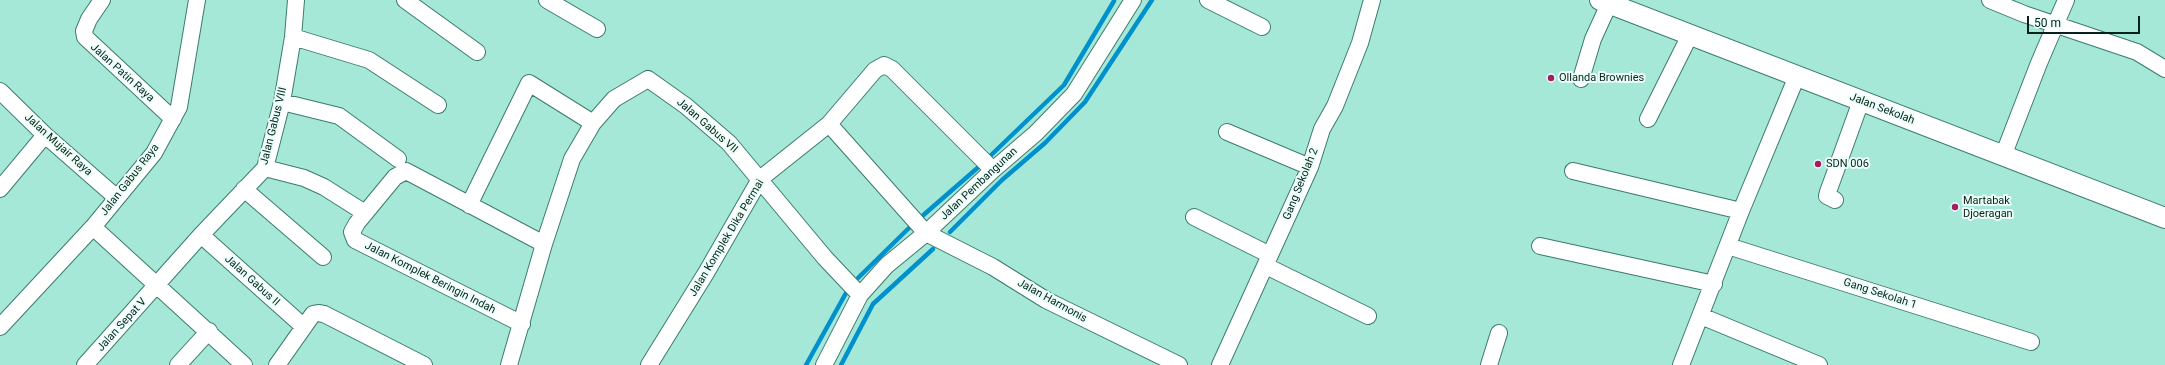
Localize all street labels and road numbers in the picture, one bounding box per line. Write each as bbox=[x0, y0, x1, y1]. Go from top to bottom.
street label: Jalan Patin Raya bbox=[87, 41, 157, 105]
street label: Jalan Gabus VIII bbox=[258, 86, 290, 166]
street label: Jalan Sekolah bbox=[1848, 91, 1916, 127]
street label: Jalan Gabus VII bbox=[674, 96, 740, 156]
street label: Jalan Mujair Raya bbox=[21, 111, 95, 179]
street label: Jalan Gabus Raya bbox=[98, 141, 162, 219]
street label: Jalan Pembangunan bbox=[938, 145, 1020, 223]
street label: Gang Sekolah 2 bbox=[1281, 146, 1321, 222]
street label: Jalan Komplek Dika Permai bbox=[687, 177, 767, 299]
street label: Jalan Komplek Beringin Indah bbox=[362, 239, 498, 317]
street label: Jalan Gabus II bbox=[222, 253, 282, 309]
street label: Jalan Harmonis bbox=[1015, 276, 1089, 326]
street label: Gang Sekolah 1 bbox=[1842, 276, 1918, 312]
street label: Jalan Sepat V bbox=[95, 296, 149, 354]

